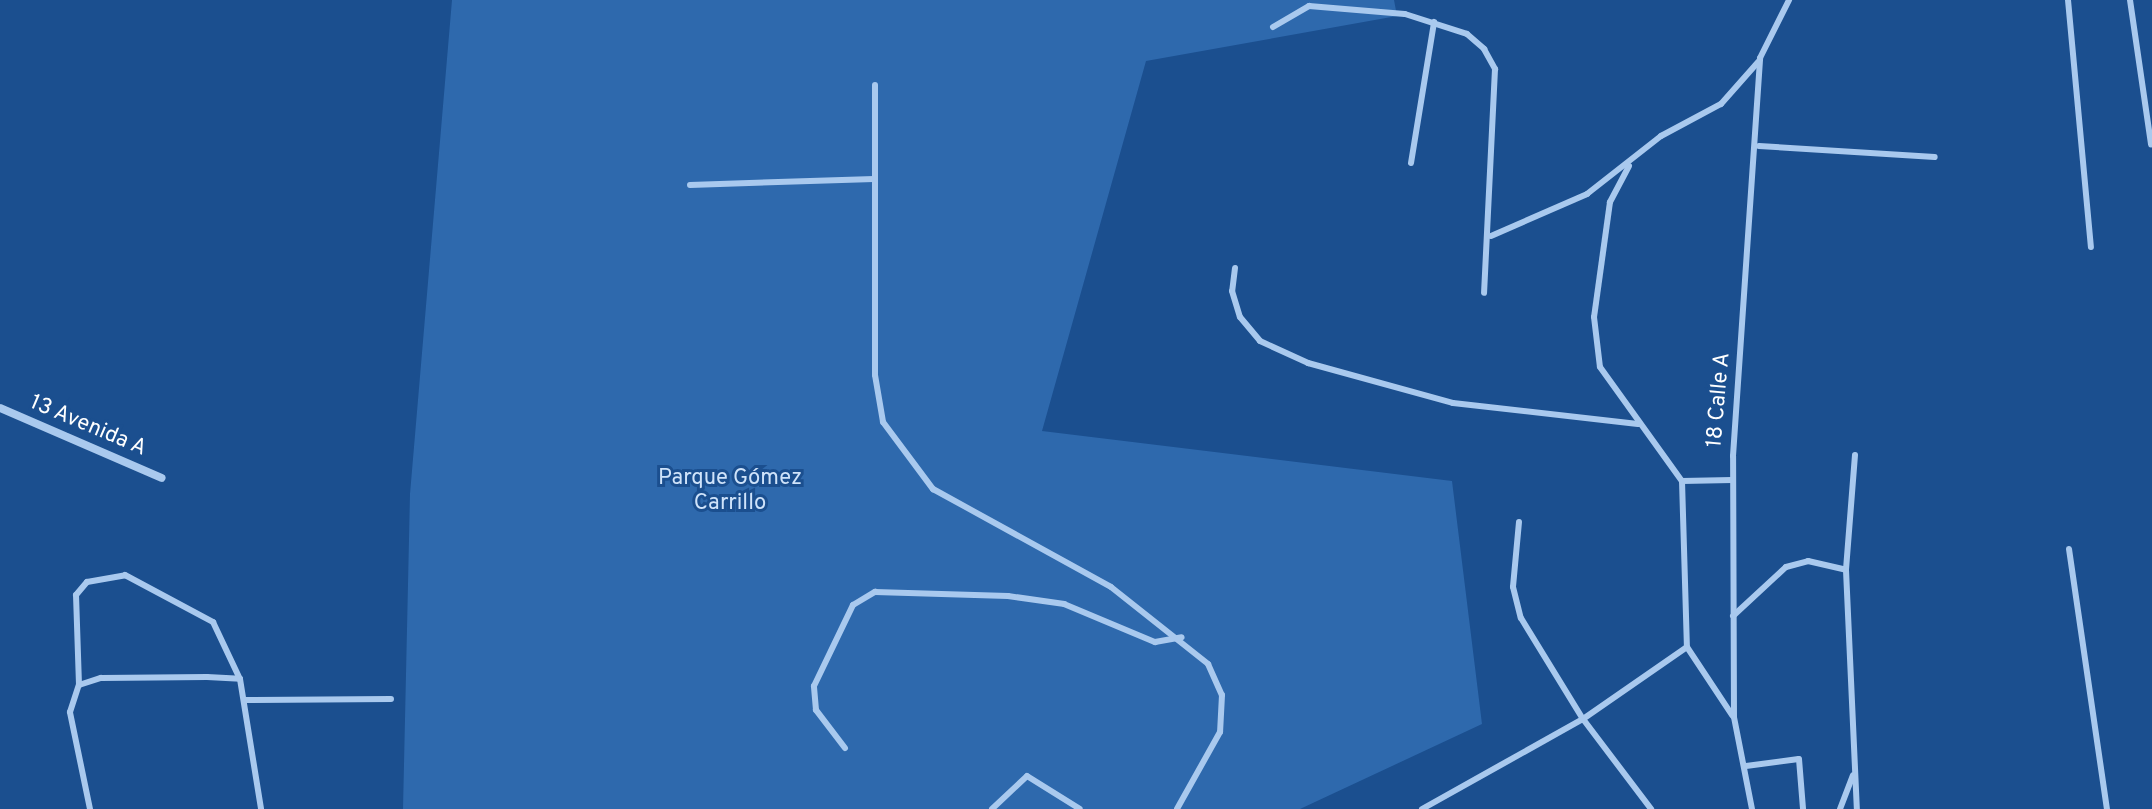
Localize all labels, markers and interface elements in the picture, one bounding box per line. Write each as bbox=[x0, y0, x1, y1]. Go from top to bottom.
street label: 18 Calle A bbox=[1702, 351, 1736, 449]
street label: 13 Avenida A bbox=[25, 389, 151, 463]
park label: Parque Gómez Carrillo bbox=[658, 465, 802, 516]

